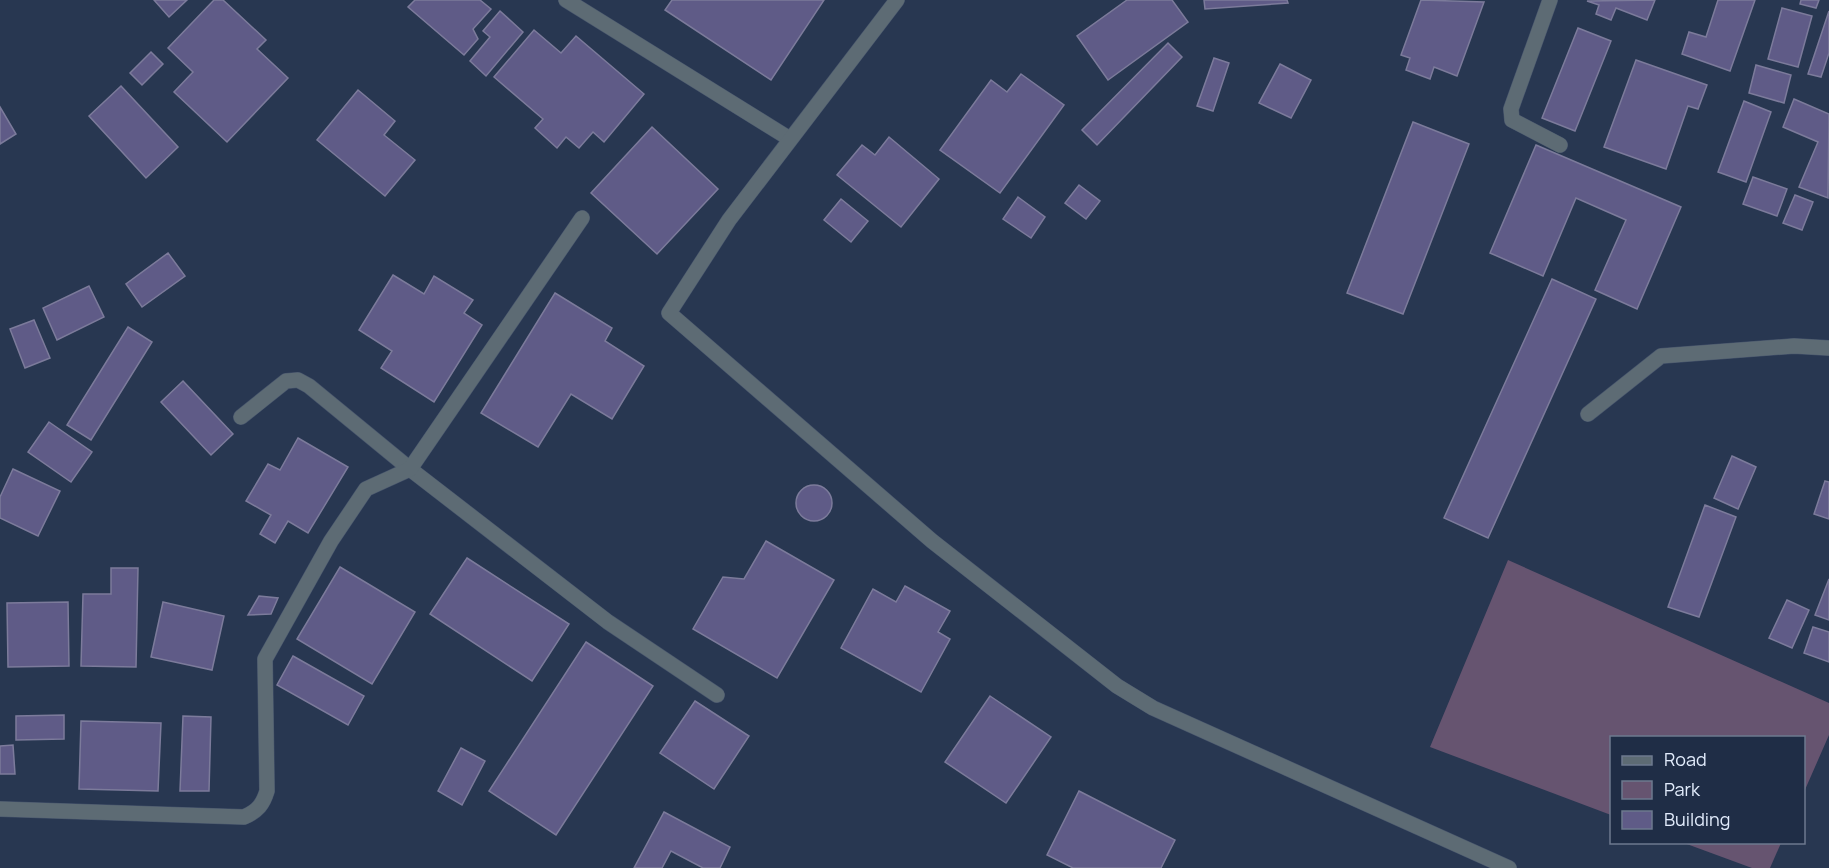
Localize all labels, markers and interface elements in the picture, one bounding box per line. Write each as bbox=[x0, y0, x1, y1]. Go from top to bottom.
legend bbox=[1610, 736, 1805, 844]
text: Road bbox=[1664, 747, 1707, 771]
text: Park bbox=[1664, 777, 1701, 801]
text: Building bbox=[1664, 807, 1730, 831]

